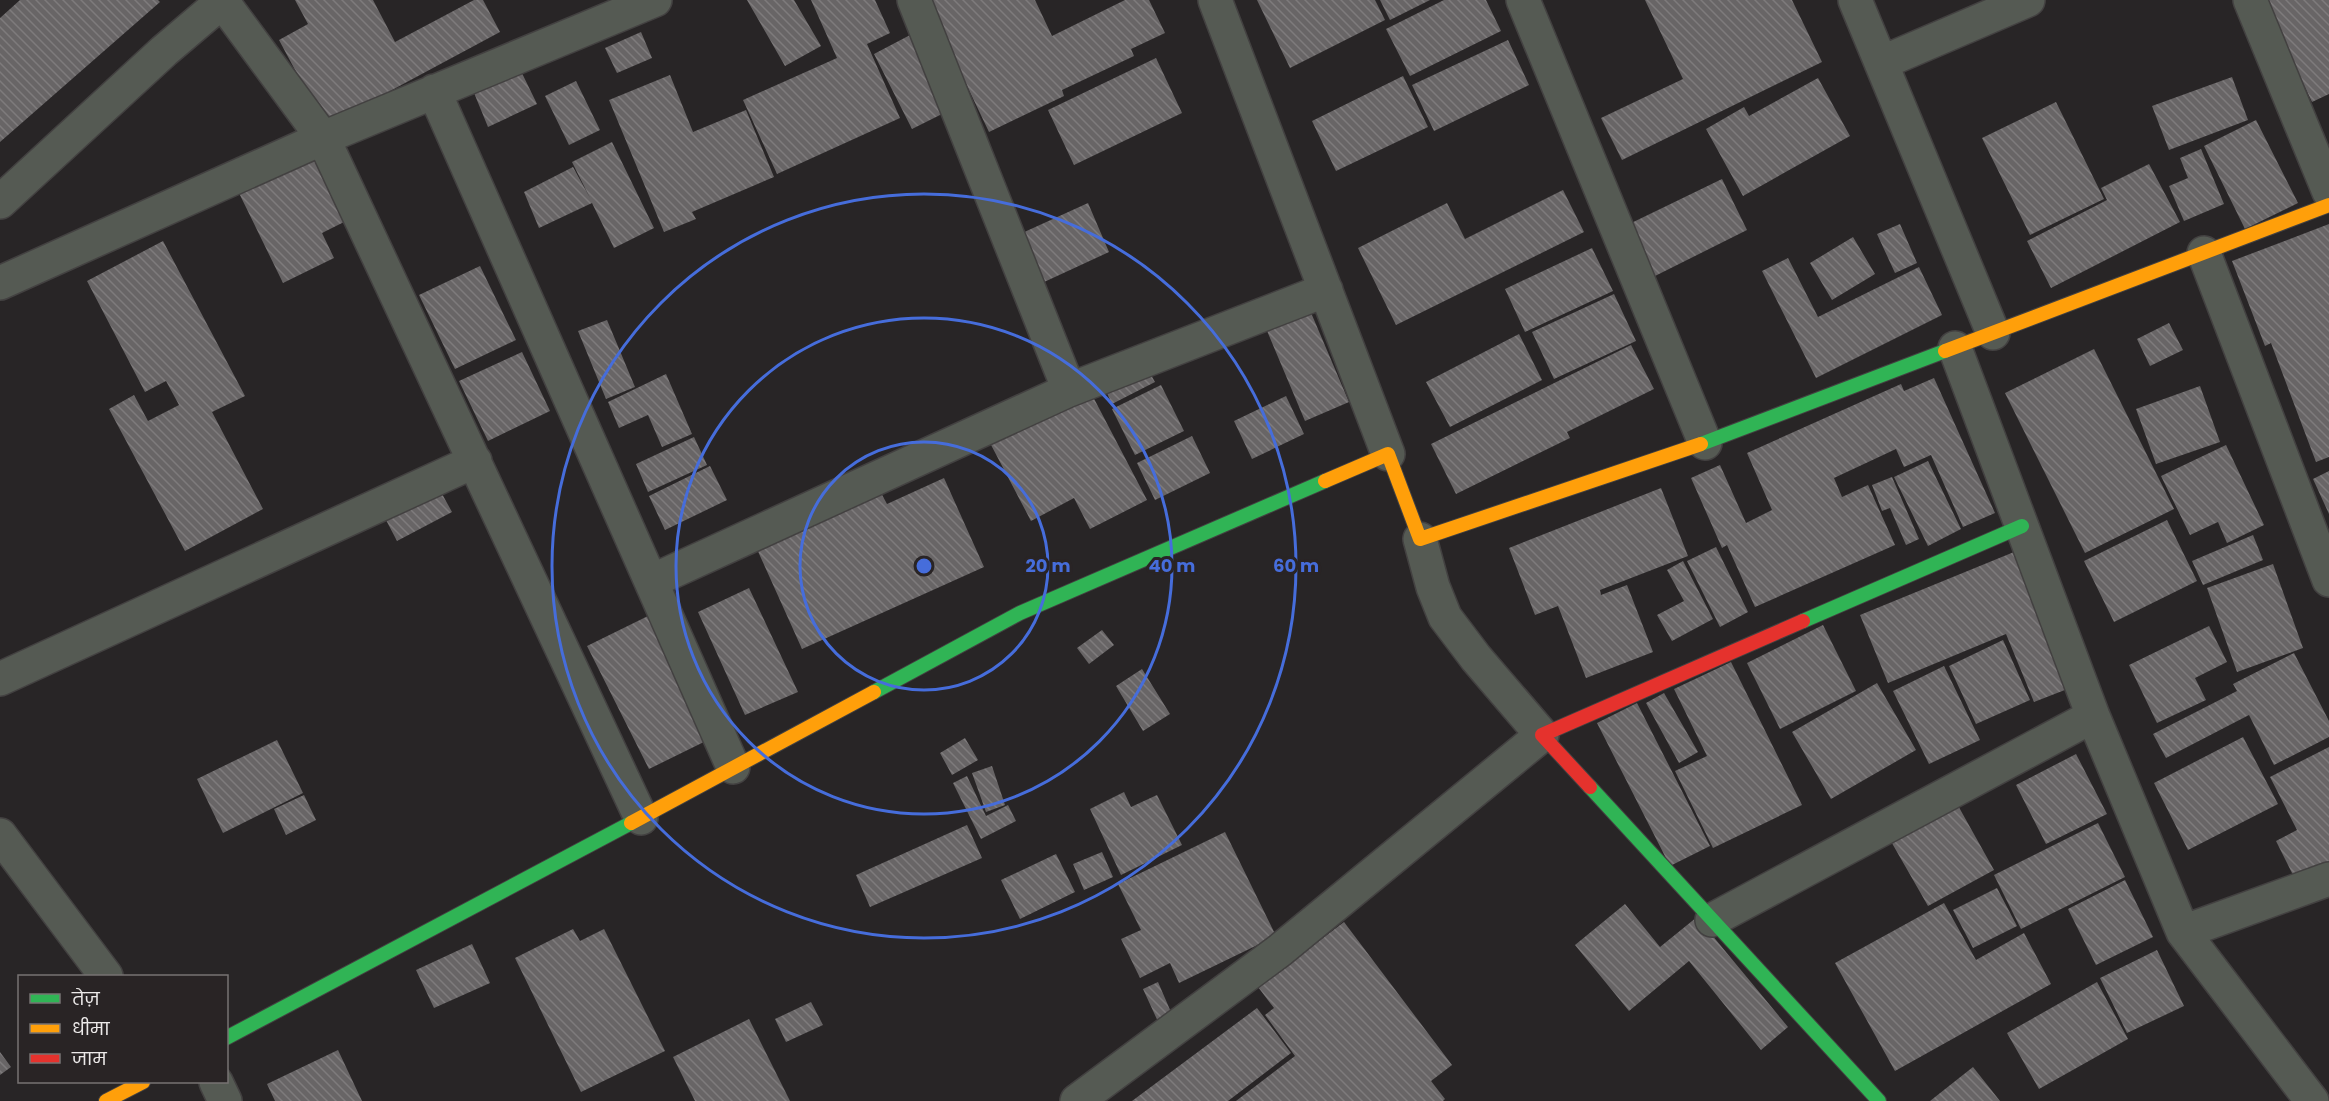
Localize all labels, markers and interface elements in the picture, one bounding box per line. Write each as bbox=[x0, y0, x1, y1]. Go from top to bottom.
text: 20 m bbox=[1026, 553, 1070, 578]
text: 40 m bbox=[1149, 553, 1195, 578]
text: 60 m bbox=[1273, 553, 1319, 578]
centre of rings bbox=[914, 556, 934, 576]
legend bbox=[18, 975, 228, 1083]
text: तेज़ bbox=[71, 986, 100, 1011]
text: धीमा bbox=[72, 1016, 110, 1041]
text: जाम bbox=[71, 1046, 107, 1071]

